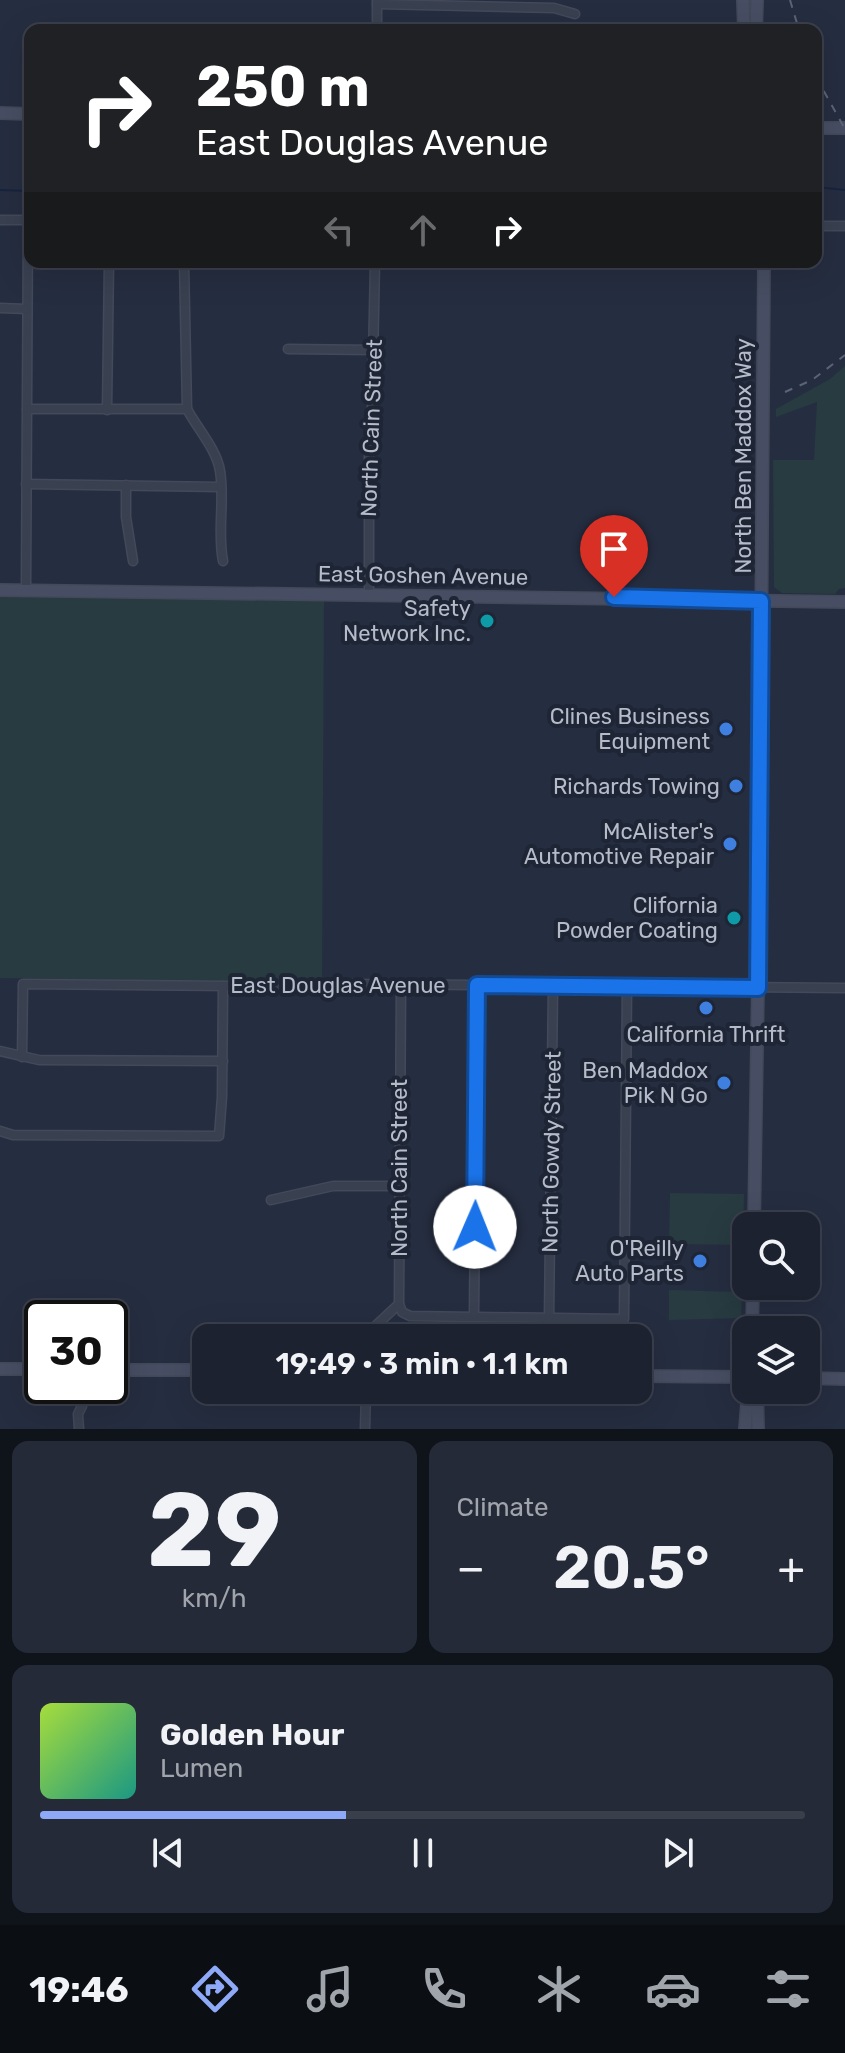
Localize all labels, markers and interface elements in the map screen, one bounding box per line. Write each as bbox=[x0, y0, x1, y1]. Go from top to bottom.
text: 250 m bbox=[196, 54, 370, 120]
icon: right bbox=[64, 56, 168, 160]
text: East Douglas Avenue bbox=[196, 121, 549, 164]
icon: left bbox=[317, 208, 361, 252]
icon: ahead bbox=[401, 208, 445, 252]
icon: right bbox=[485, 208, 529, 252]
street label: North Cain Street bbox=[355, 338, 388, 517]
street label: North Ben Maddox Way bbox=[730, 338, 757, 574]
pin bbox=[580, 515, 648, 597]
icon: arrive bbox=[592, 527, 636, 571]
street label: East Goshen Avenue bbox=[318, 560, 528, 591]
place label: Safety Network Inc. bbox=[343, 595, 471, 647]
marker: Safety Network Inc. bbox=[478, 612, 496, 630]
place label: Clines Business Equipment bbox=[550, 703, 710, 755]
marker: Clines Business Equipment bbox=[717, 720, 735, 738]
place label: Richards Towing bbox=[553, 773, 720, 800]
marker: Richards Towing bbox=[727, 777, 745, 795]
place label: McAlister's Automotive Repair bbox=[524, 818, 715, 870]
marker: McAlister's Automotive Repair bbox=[721, 835, 739, 853]
place label: Clifornia Powder Coating bbox=[556, 892, 718, 944]
marker: Clifornia Powder Coating bbox=[725, 909, 743, 927]
street label: East Douglas Avenue bbox=[230, 972, 446, 999]
marker: California Thrift bbox=[697, 999, 715, 1017]
place label: California Thrift bbox=[627, 1021, 786, 1048]
street label: North Gowdy Street bbox=[536, 1050, 567, 1253]
place label: Ben Maddox Pik N Go bbox=[582, 1057, 708, 1109]
marker: Ben Maddox Pik N Go bbox=[715, 1074, 733, 1092]
street label: North Cain Street bbox=[386, 1079, 413, 1257]
position arrow bbox=[433, 1185, 517, 1269]
map controls bbox=[732, 1212, 820, 1404]
button: search bbox=[732, 1212, 820, 1300]
place label: O'Reilly Auto Parts bbox=[575, 1235, 684, 1287]
marker: O'Reilly Auto Parts bbox=[691, 1252, 709, 1270]
speed limit sign: 30 bbox=[24, 1300, 128, 1404]
button: layers bbox=[732, 1316, 820, 1404]
text: 19:49 · 3 min · 1.1 km bbox=[275, 1346, 569, 1382]
text: 29 bbox=[147, 1469, 281, 1592]
text: Climate bbox=[457, 1492, 549, 1523]
text: 20.5° bbox=[553, 1532, 710, 1603]
text: − bbox=[457, 1542, 485, 1594]
text: + bbox=[778, 1542, 805, 1594]
text: km/h bbox=[182, 1583, 247, 1614]
text: Golden Hour bbox=[160, 1717, 344, 1753]
text: Lumen bbox=[160, 1753, 243, 1784]
icon: previous bbox=[146, 1831, 190, 1875]
icon: pause bbox=[401, 1831, 445, 1875]
icon: next bbox=[656, 1831, 700, 1875]
icon: directions bbox=[187, 1961, 243, 2017]
icon: music bbox=[302, 1961, 358, 2017]
icon: phone bbox=[416, 1961, 472, 2017]
icon: climate bbox=[531, 1961, 587, 2017]
icon: car bbox=[645, 1961, 701, 2017]
icon: filters bbox=[760, 1961, 816, 2017]
text: 19:46 bbox=[29, 1968, 129, 2011]

